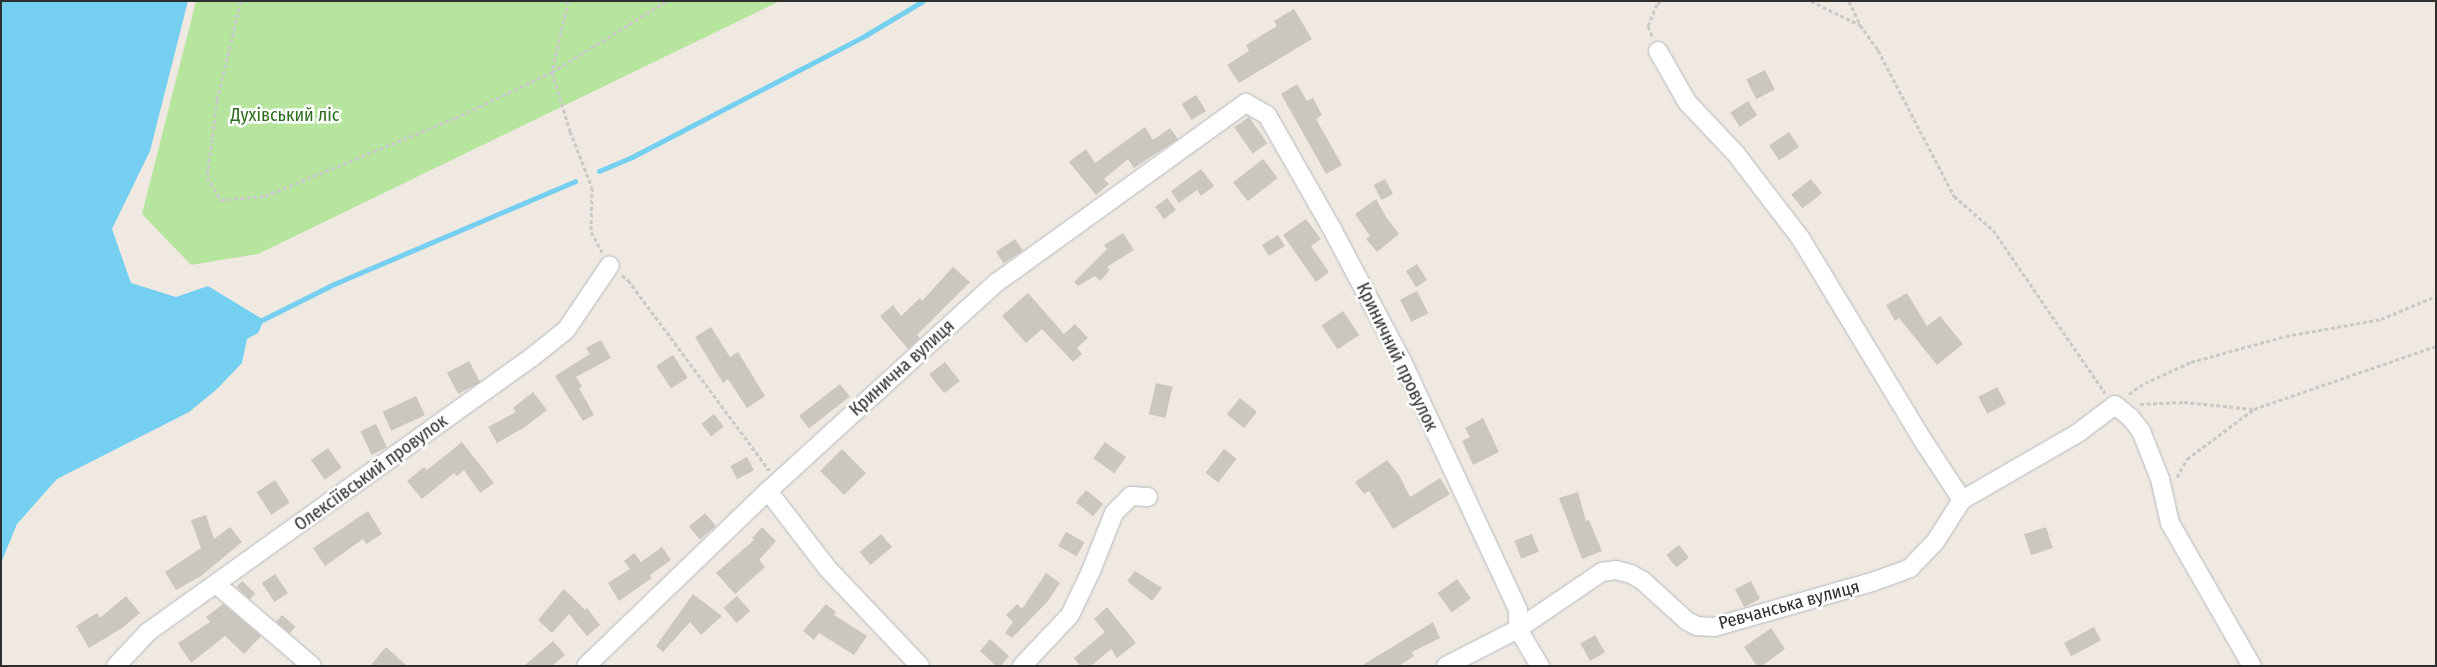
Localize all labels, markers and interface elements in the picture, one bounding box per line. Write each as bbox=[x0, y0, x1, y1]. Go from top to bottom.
park label: Духівський ліс bbox=[231, 104, 339, 126]
street label: Криничний провулок bbox=[1352, 279, 1442, 435]
street label: Кринична вулиця bbox=[845, 315, 959, 421]
street label: Олексіївський провулок bbox=[290, 410, 452, 536]
street label: Ревчанська вулиця bbox=[1716, 576, 1862, 634]

